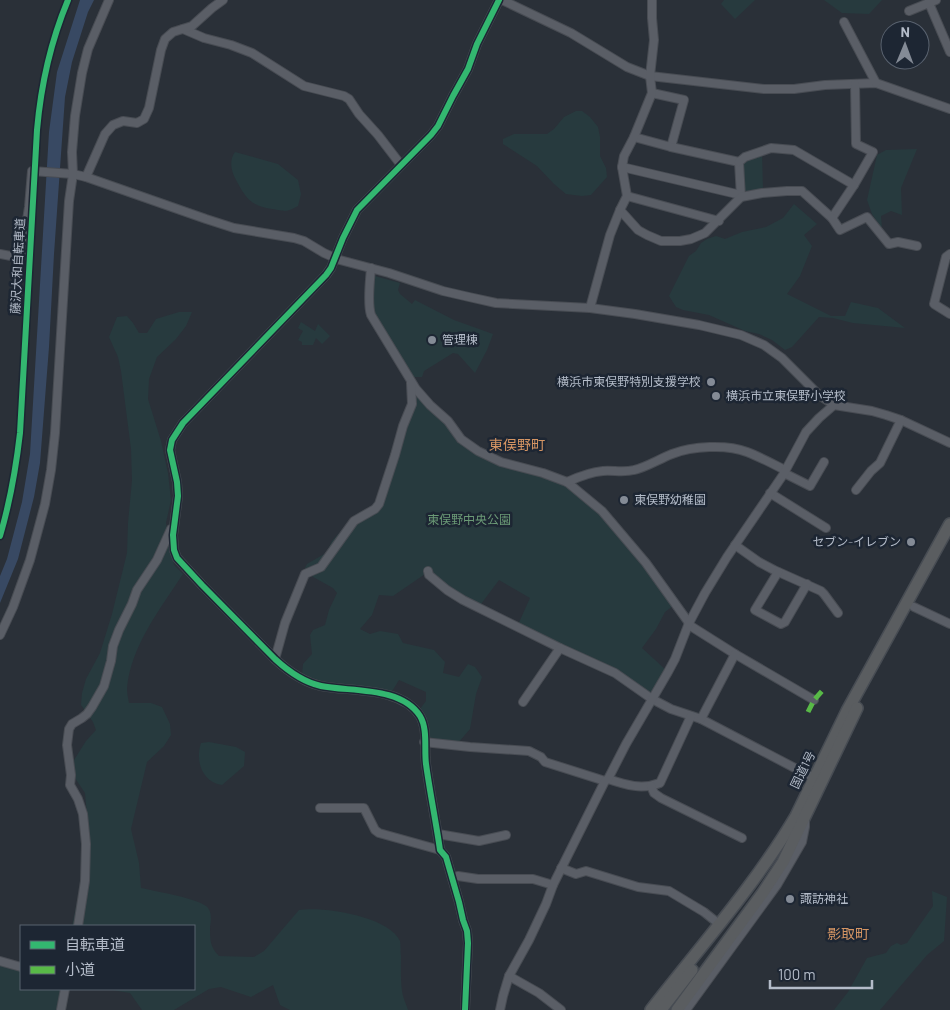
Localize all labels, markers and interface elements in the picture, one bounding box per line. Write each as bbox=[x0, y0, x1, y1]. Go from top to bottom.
north arrow bbox=[880, 20, 930, 70]
text: N bbox=[900, 23, 910, 40]
street label: 藤沢大和自転車道 bbox=[7, 218, 27, 314]
place label: 管理棟 bbox=[442, 332, 478, 346]
marker: 管理棟 bbox=[426, 334, 438, 346]
place label: 横浜市東俣野特別支援学校 bbox=[557, 374, 701, 388]
marker: 横浜市東俣野特別支援学校 bbox=[705, 376, 717, 388]
place label: 横浜市立東俣野小学校 bbox=[726, 388, 846, 402]
marker: 横浜市立東俣野小学校 bbox=[710, 390, 722, 402]
district label: 東俣野町 bbox=[489, 436, 545, 453]
place label: 東俣野幼稚園 bbox=[634, 492, 706, 506]
marker: 東俣野幼稚園 bbox=[618, 494, 630, 506]
park label: 東俣野中央公園 bbox=[427, 512, 511, 526]
place label: セブン-イレブン bbox=[812, 534, 901, 548]
marker: セブン-イレブン bbox=[905, 536, 917, 548]
street label: 国道1号 bbox=[787, 748, 817, 791]
place label: 諏訪神社 bbox=[800, 891, 848, 905]
marker: 諏訪神社 bbox=[784, 893, 796, 905]
legend bbox=[20, 925, 195, 990]
district label: 影取町 bbox=[827, 925, 869, 942]
text: 自転車道 bbox=[65, 935, 125, 953]
scale bar bbox=[770, 958, 872, 990]
text: 小道 bbox=[65, 960, 95, 978]
text: 100 m bbox=[778, 965, 816, 983]

